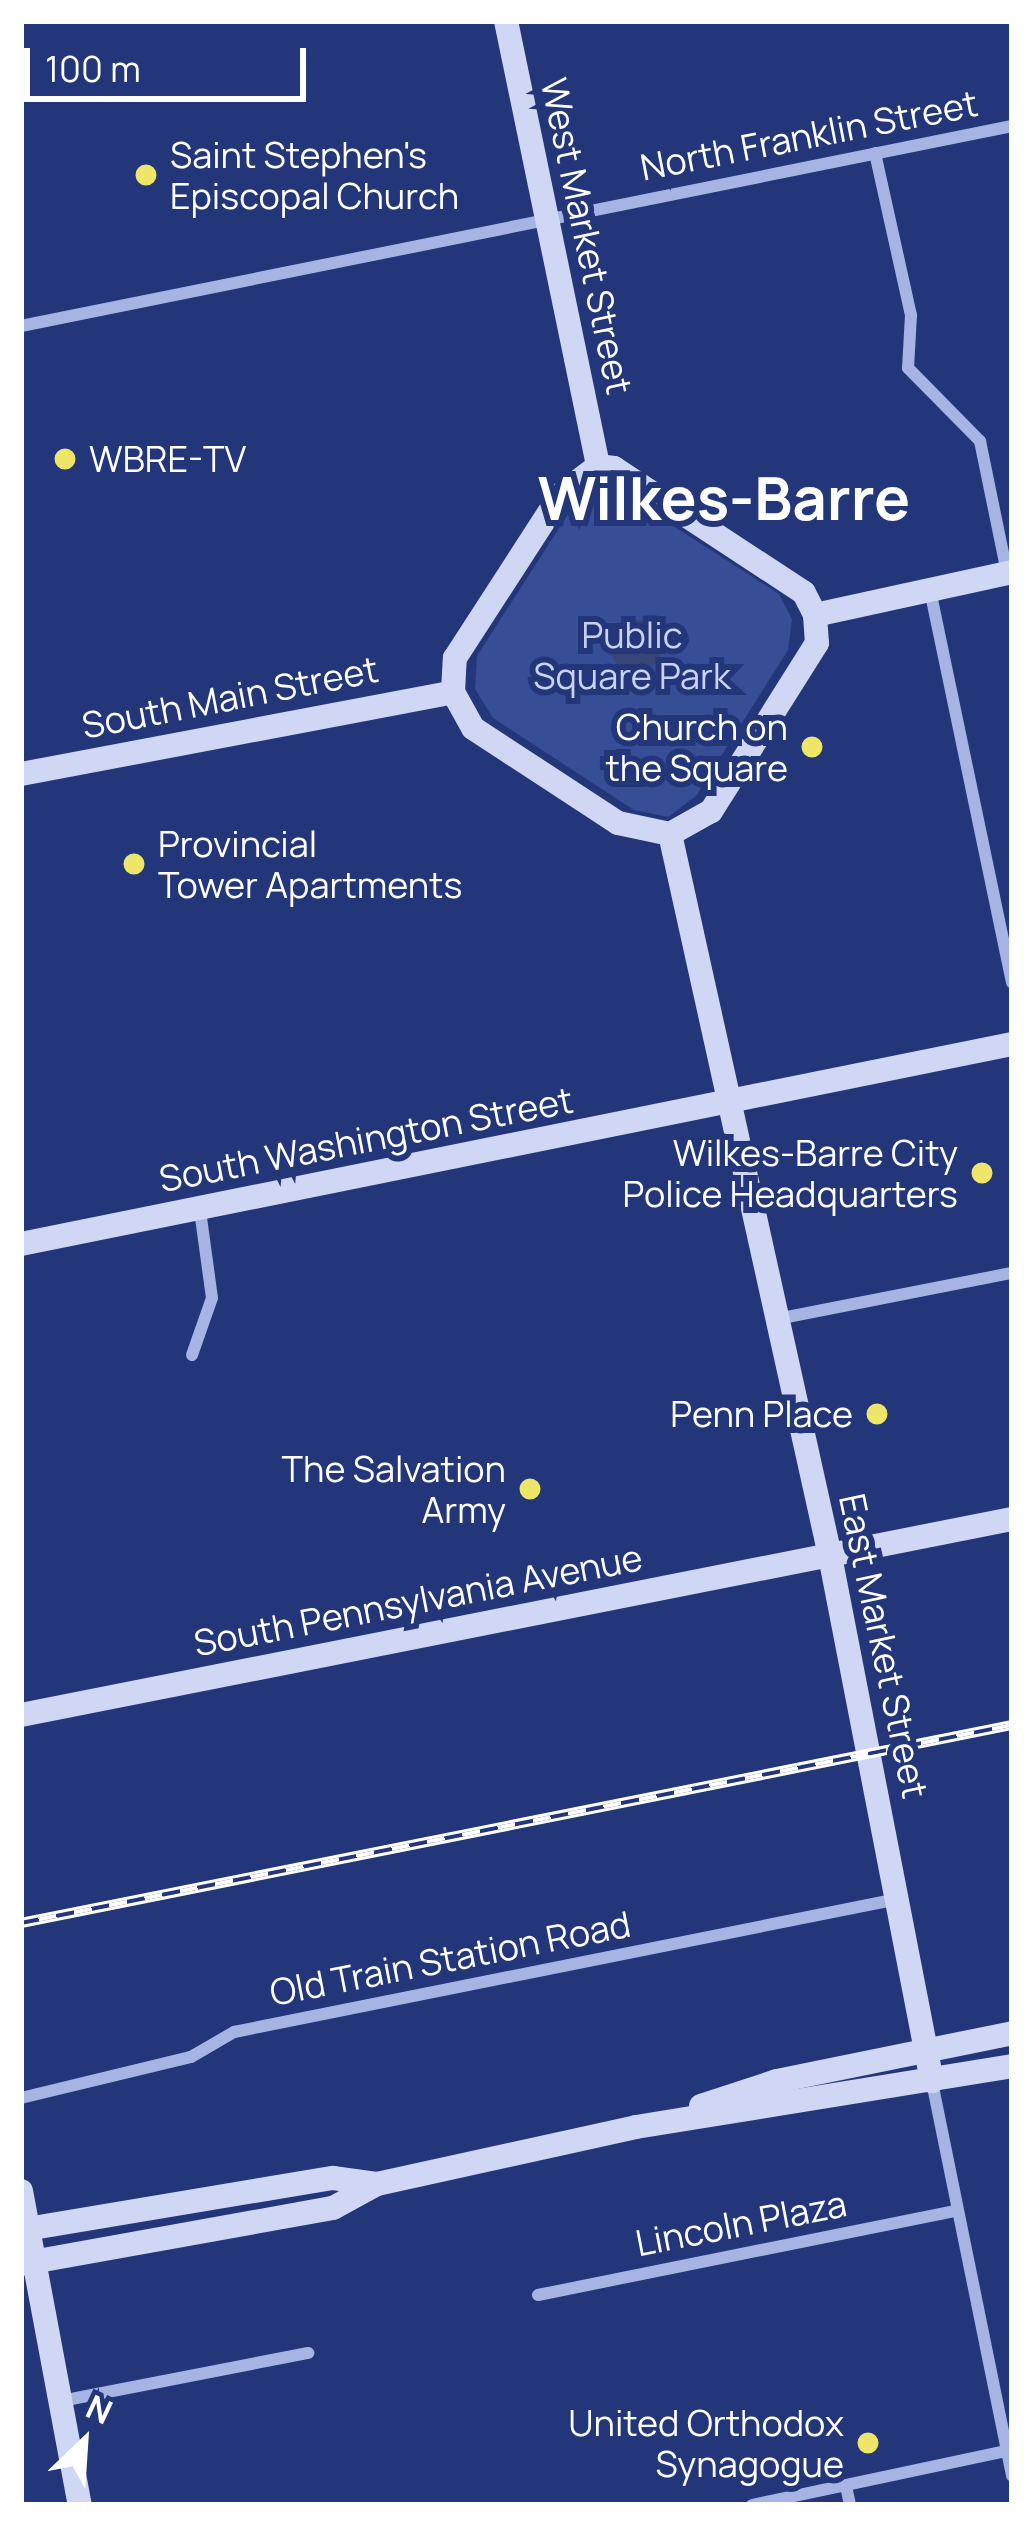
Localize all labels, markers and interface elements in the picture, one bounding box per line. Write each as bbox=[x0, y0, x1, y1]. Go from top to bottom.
scale bar bbox=[30, 24, 312, 98]
text: 100 m bbox=[45, 44, 141, 93]
street label: West Market Street bbox=[532, 74, 642, 398]
street label: North Franklin Street bbox=[637, 81, 981, 189]
place label: Saint Stephen's Episcopal Church bbox=[170, 132, 459, 217]
marker: Saint Stephen's Episcopal Church bbox=[133, 162, 159, 188]
place label: WBRE-TV bbox=[89, 437, 246, 481]
marker: WBRE-TV bbox=[52, 446, 78, 472]
district label: Wilkes-Barre bbox=[538, 461, 910, 533]
park label: Public Square Park bbox=[533, 612, 731, 697]
street label: South Main Street bbox=[78, 647, 382, 747]
place label: Church on the Square bbox=[605, 704, 788, 789]
marker: Church on the Square bbox=[799, 734, 825, 760]
place label: Provincial Tower Apartments bbox=[158, 821, 462, 906]
marker: Provincial Tower Apartments bbox=[121, 851, 147, 877]
street label: South Washington Street bbox=[155, 1078, 577, 1200]
place label: Wilkes-Barre City Police Headquarters bbox=[622, 1130, 958, 1215]
marker: Wilkes-Barre City Police Headquarters bbox=[969, 1160, 995, 1186]
place label: Penn Place bbox=[670, 1392, 853, 1436]
marker: Penn Place bbox=[864, 1401, 890, 1427]
place label: The Salvation Army bbox=[282, 1446, 506, 1531]
marker: The Salvation Army bbox=[517, 1476, 543, 1502]
street label: East Market Street bbox=[831, 1490, 937, 1802]
street label: South Pennsylvania Avenue bbox=[190, 1535, 646, 1665]
street label: Old Train Station Road bbox=[266, 1902, 634, 2014]
street label: Lincoln Plaza bbox=[632, 2181, 850, 2265]
north arrow bbox=[24, 2382, 144, 2502]
text: N bbox=[79, 2384, 120, 2434]
place label: United Orthodox Synagogue bbox=[568, 2400, 844, 2485]
marker: United Orthodox Synagogue bbox=[855, 2430, 881, 2456]

